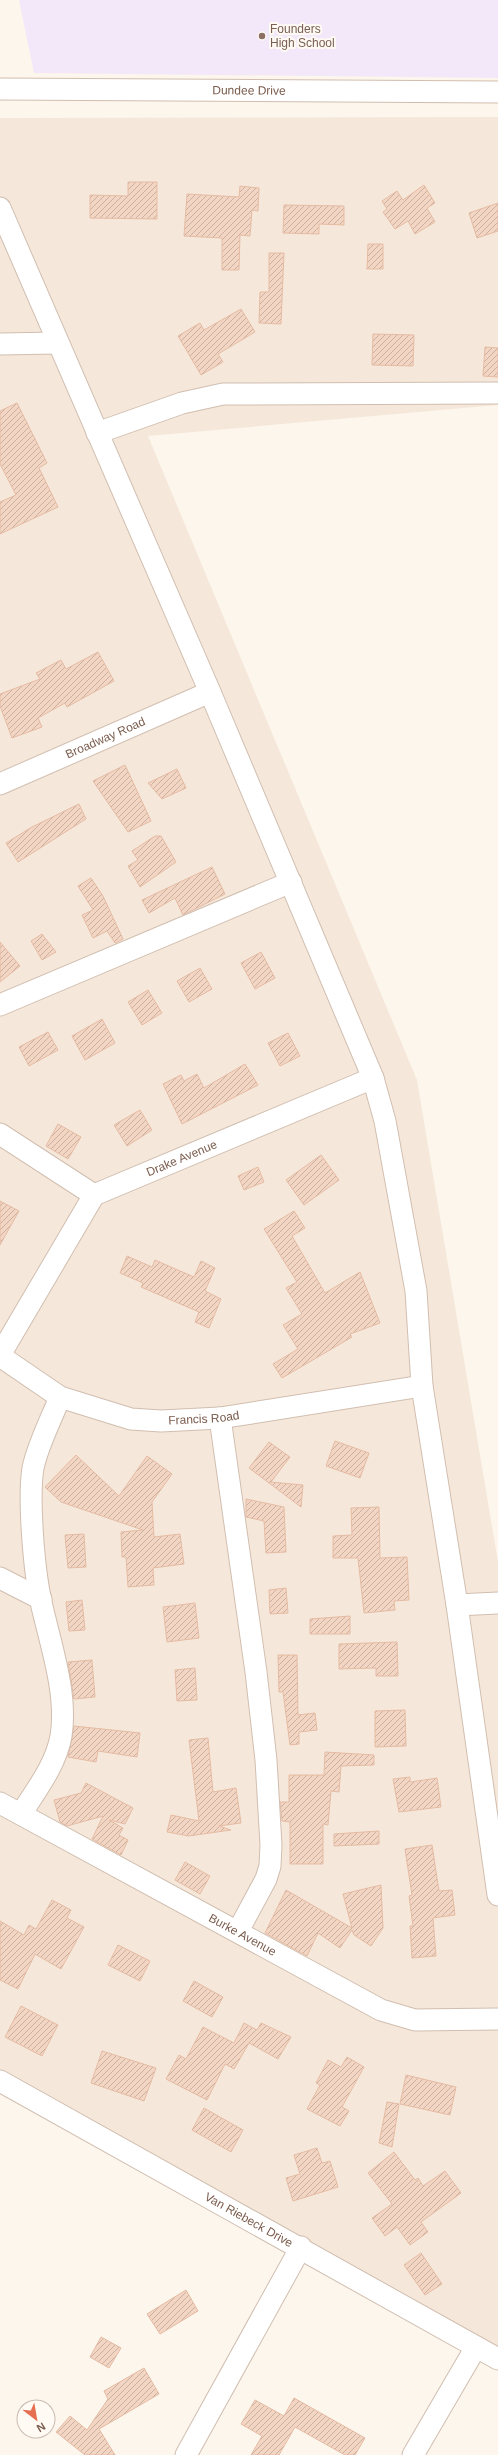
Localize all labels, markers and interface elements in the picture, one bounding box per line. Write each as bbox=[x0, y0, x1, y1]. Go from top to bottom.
place label: Founders High School bbox=[270, 22, 335, 50]
marker: Founders High School bbox=[257, 31, 267, 41]
street label: Dundee Drive bbox=[212, 83, 286, 98]
street label: Broadway Road bbox=[63, 714, 147, 761]
street label: Drake Avenue bbox=[144, 1137, 219, 1179]
street label: Francis Road bbox=[168, 1408, 240, 1428]
street label: Burke Avenue bbox=[206, 1911, 279, 1959]
street label: Van Riebeck Drive bbox=[202, 2190, 296, 2250]
north arrow bbox=[16, 2399, 56, 2439]
text: N bbox=[35, 2420, 48, 2435]

